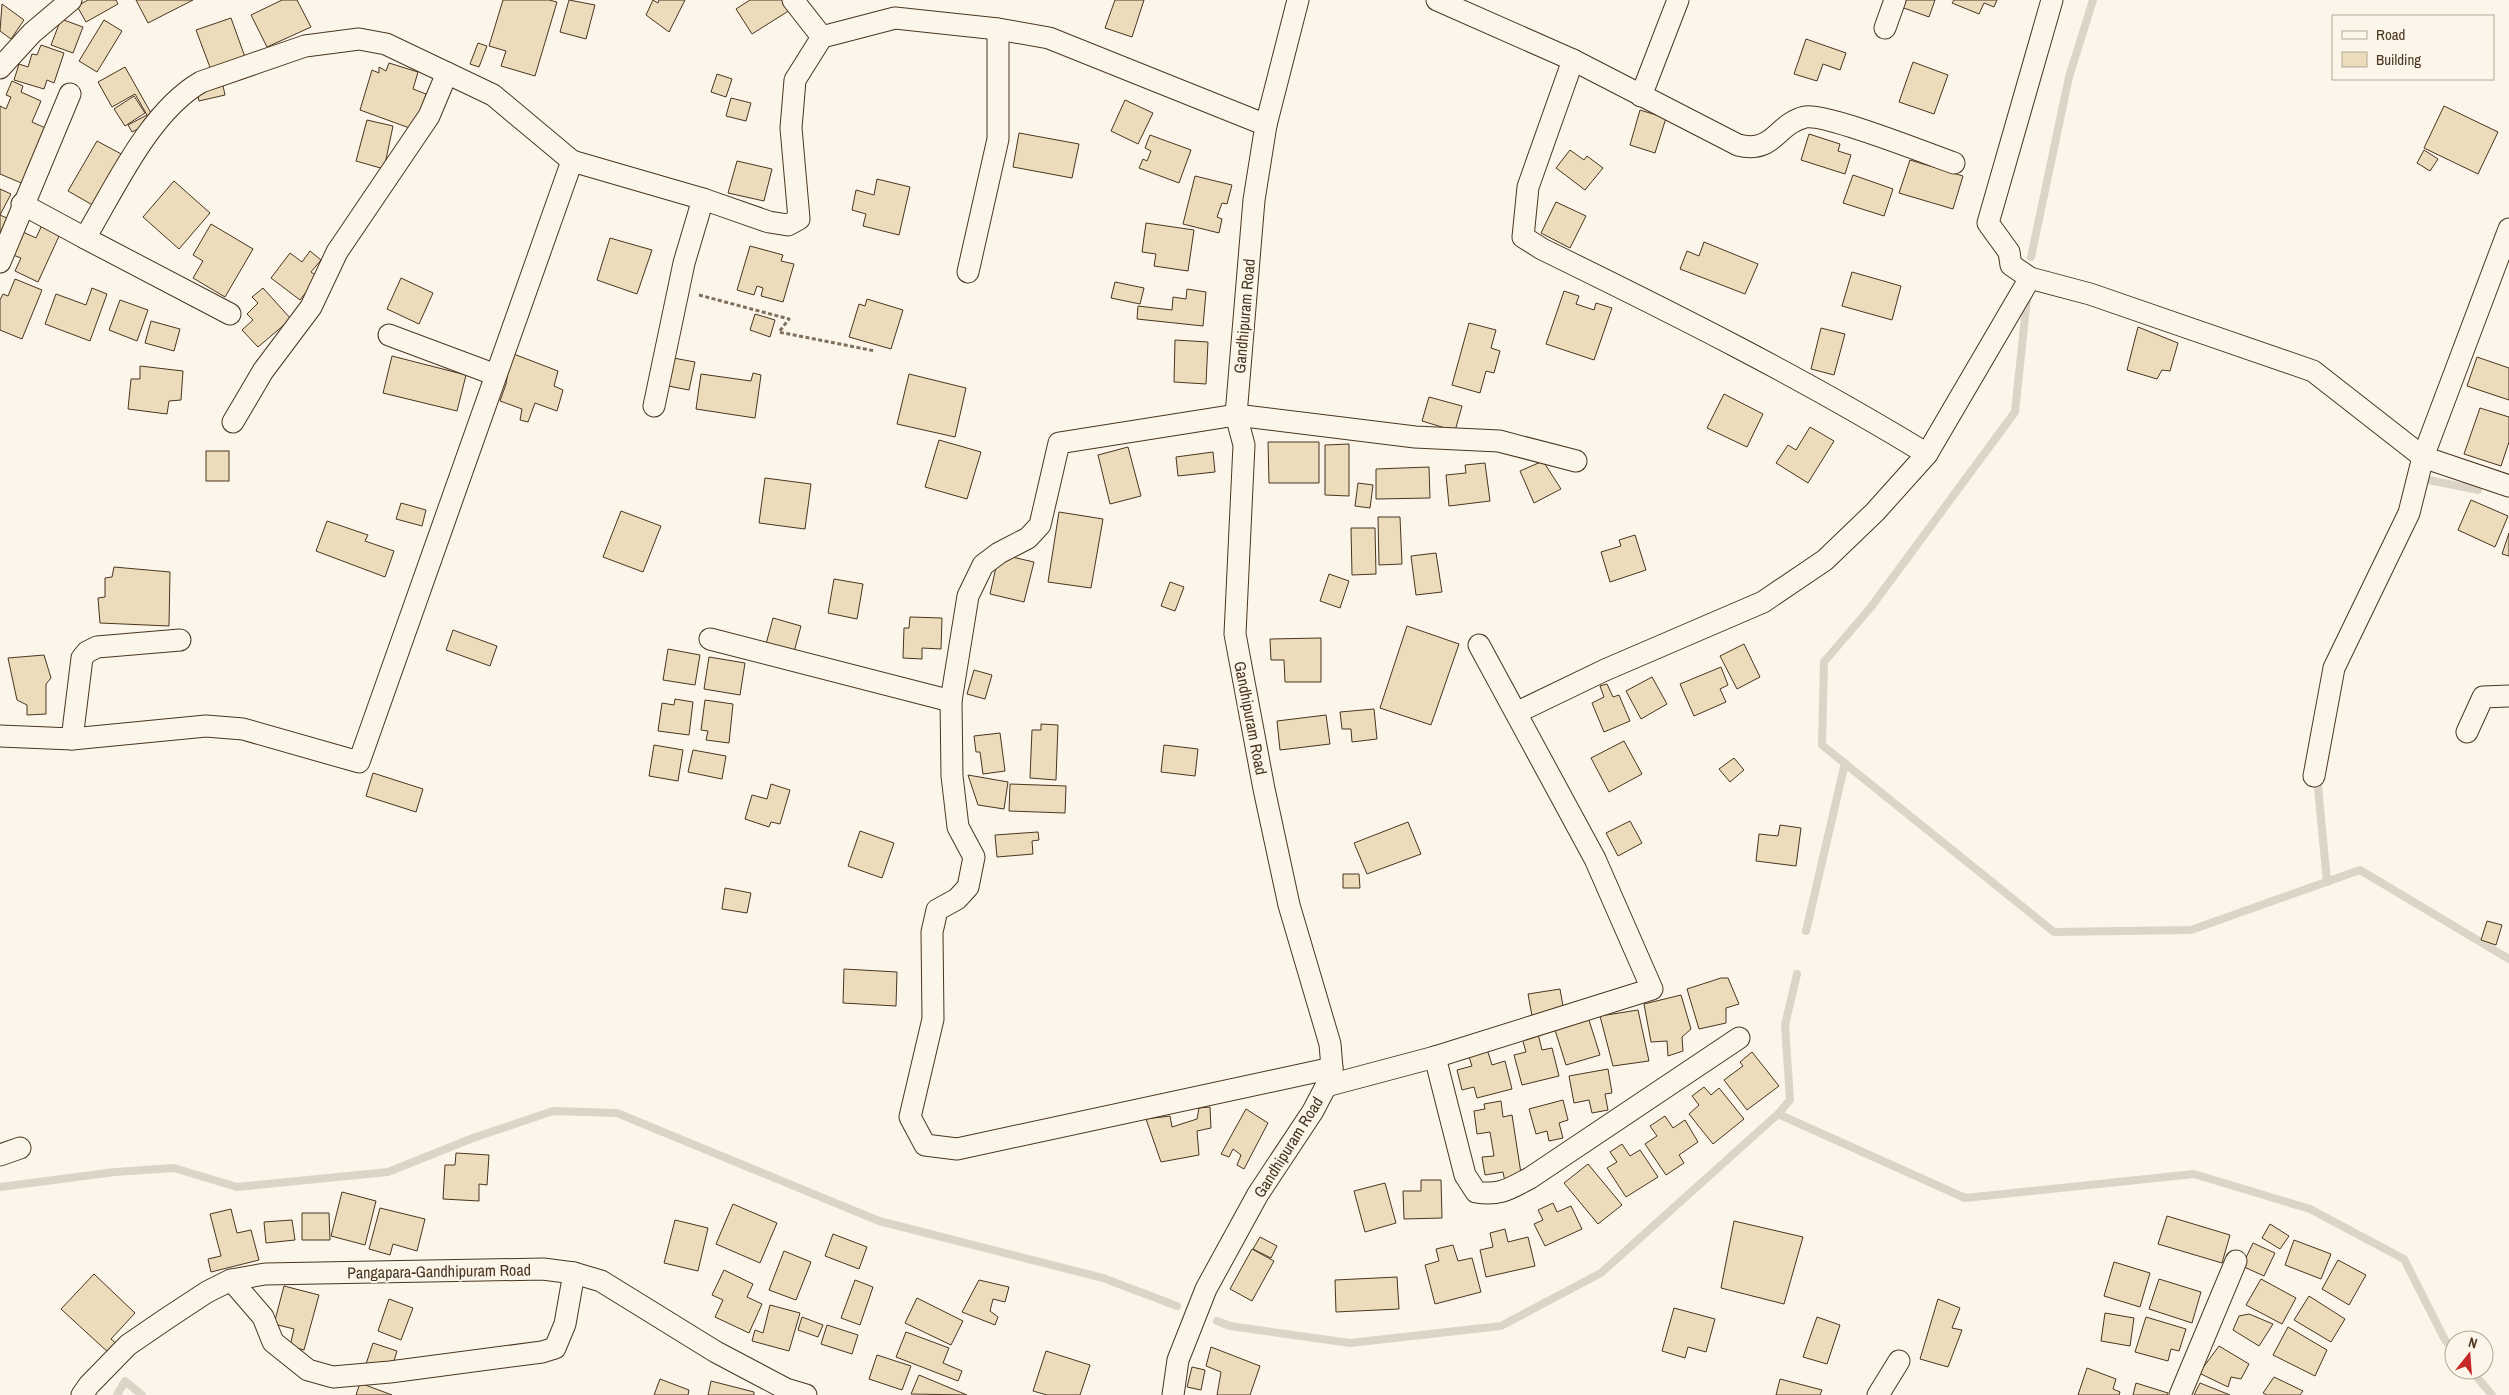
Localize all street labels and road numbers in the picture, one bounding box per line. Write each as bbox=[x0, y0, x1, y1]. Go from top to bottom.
street label: Gandhipuram Road bbox=[1228, 258, 1260, 374]
street label: Gandhipuram Road bbox=[1229, 659, 1273, 777]
street label: Gandhipuram Road bbox=[1248, 1092, 1328, 1202]
street label: Pangapara-Gandhipuram Road bbox=[347, 1258, 531, 1284]

